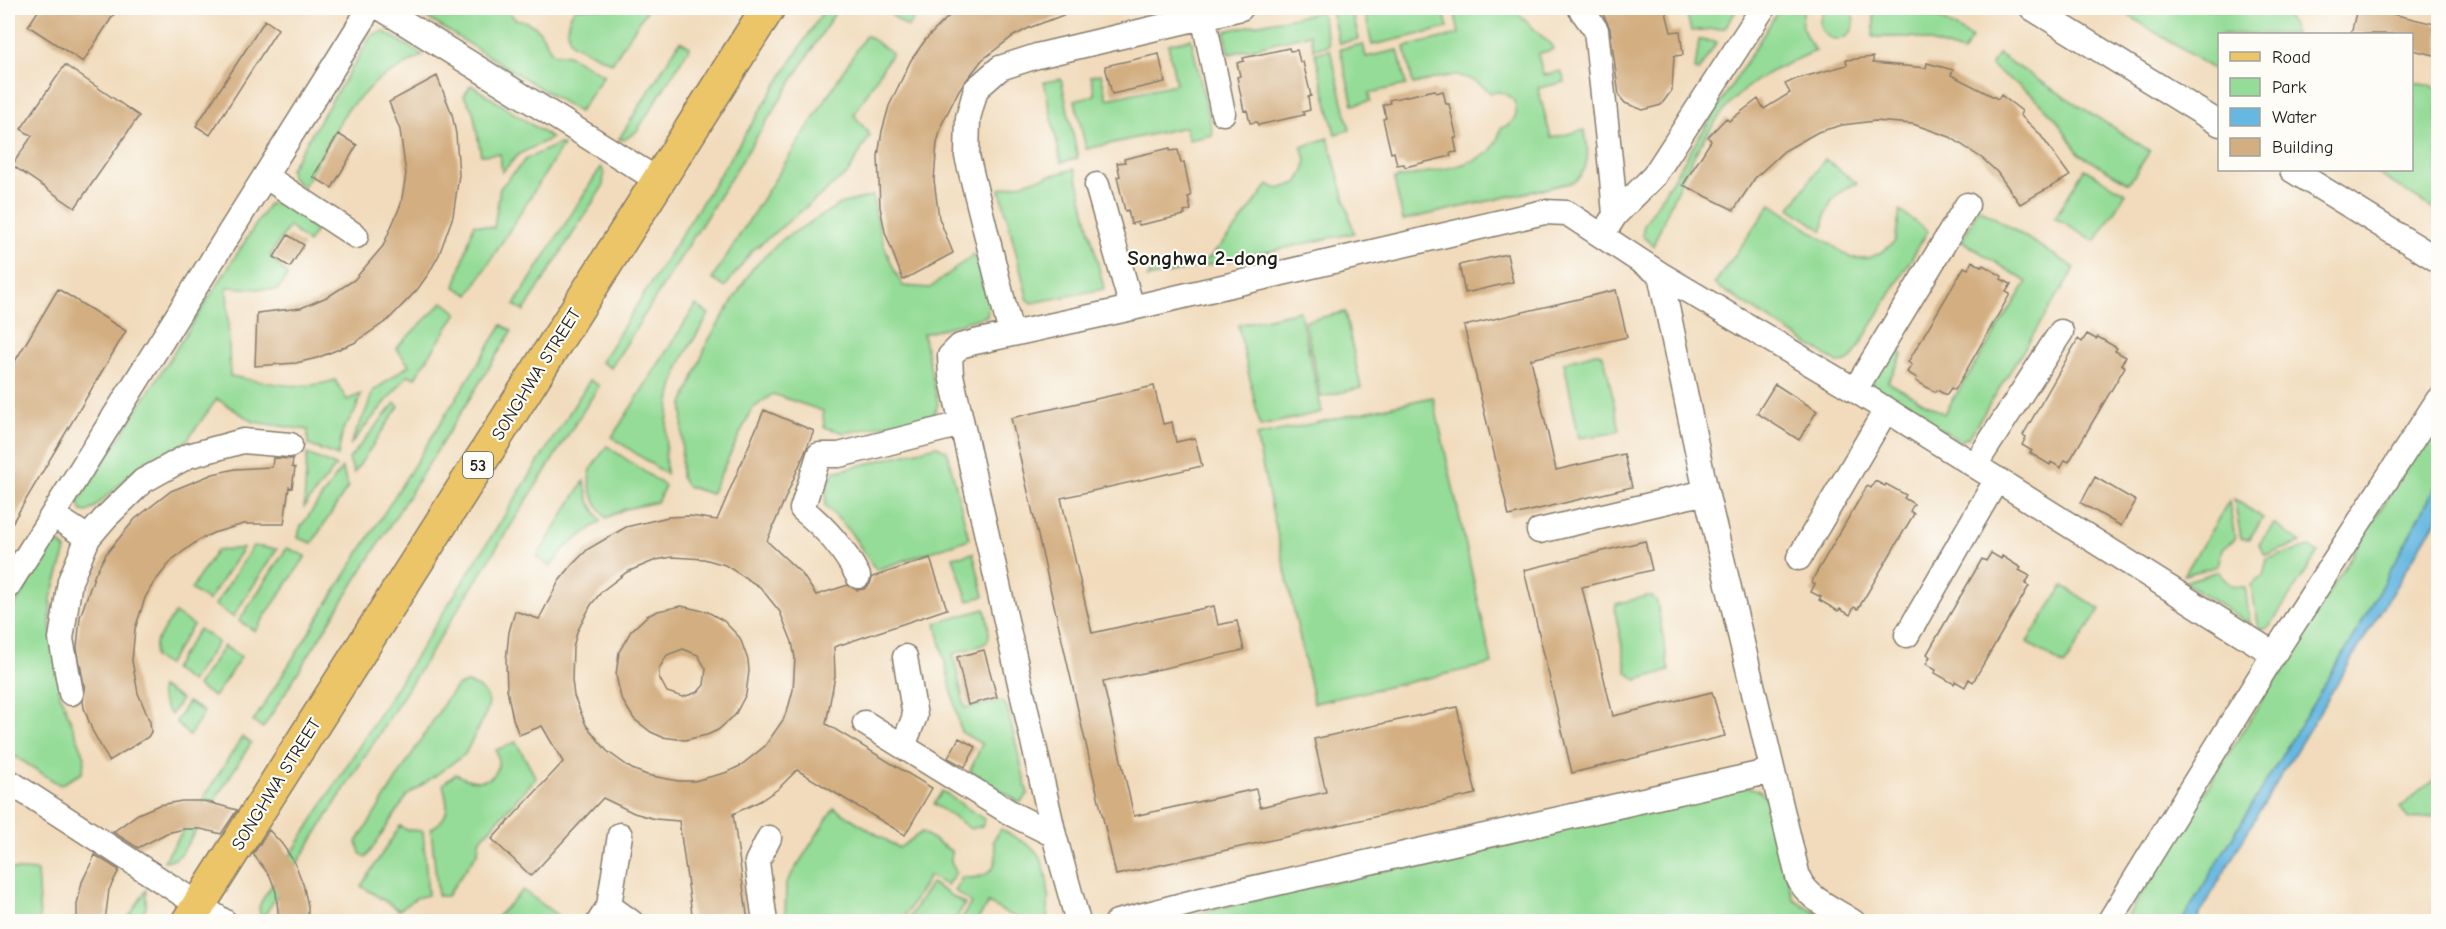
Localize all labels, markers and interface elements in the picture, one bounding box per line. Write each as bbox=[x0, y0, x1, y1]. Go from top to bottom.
legend bbox=[2218, 33, 2413, 171]
text: Road bbox=[2272, 47, 2311, 68]
text: Park bbox=[2272, 77, 2307, 98]
text: Water bbox=[2272, 107, 2317, 128]
text: Building bbox=[2272, 137, 2334, 158]
district label: Songhwa 2-dong bbox=[1127, 246, 1279, 270]
street label: SONGHWA STREET bbox=[487, 304, 586, 444]
road number: 53 bbox=[463, 452, 493, 478]
street label: SONGHWA STREET bbox=[227, 714, 326, 854]

